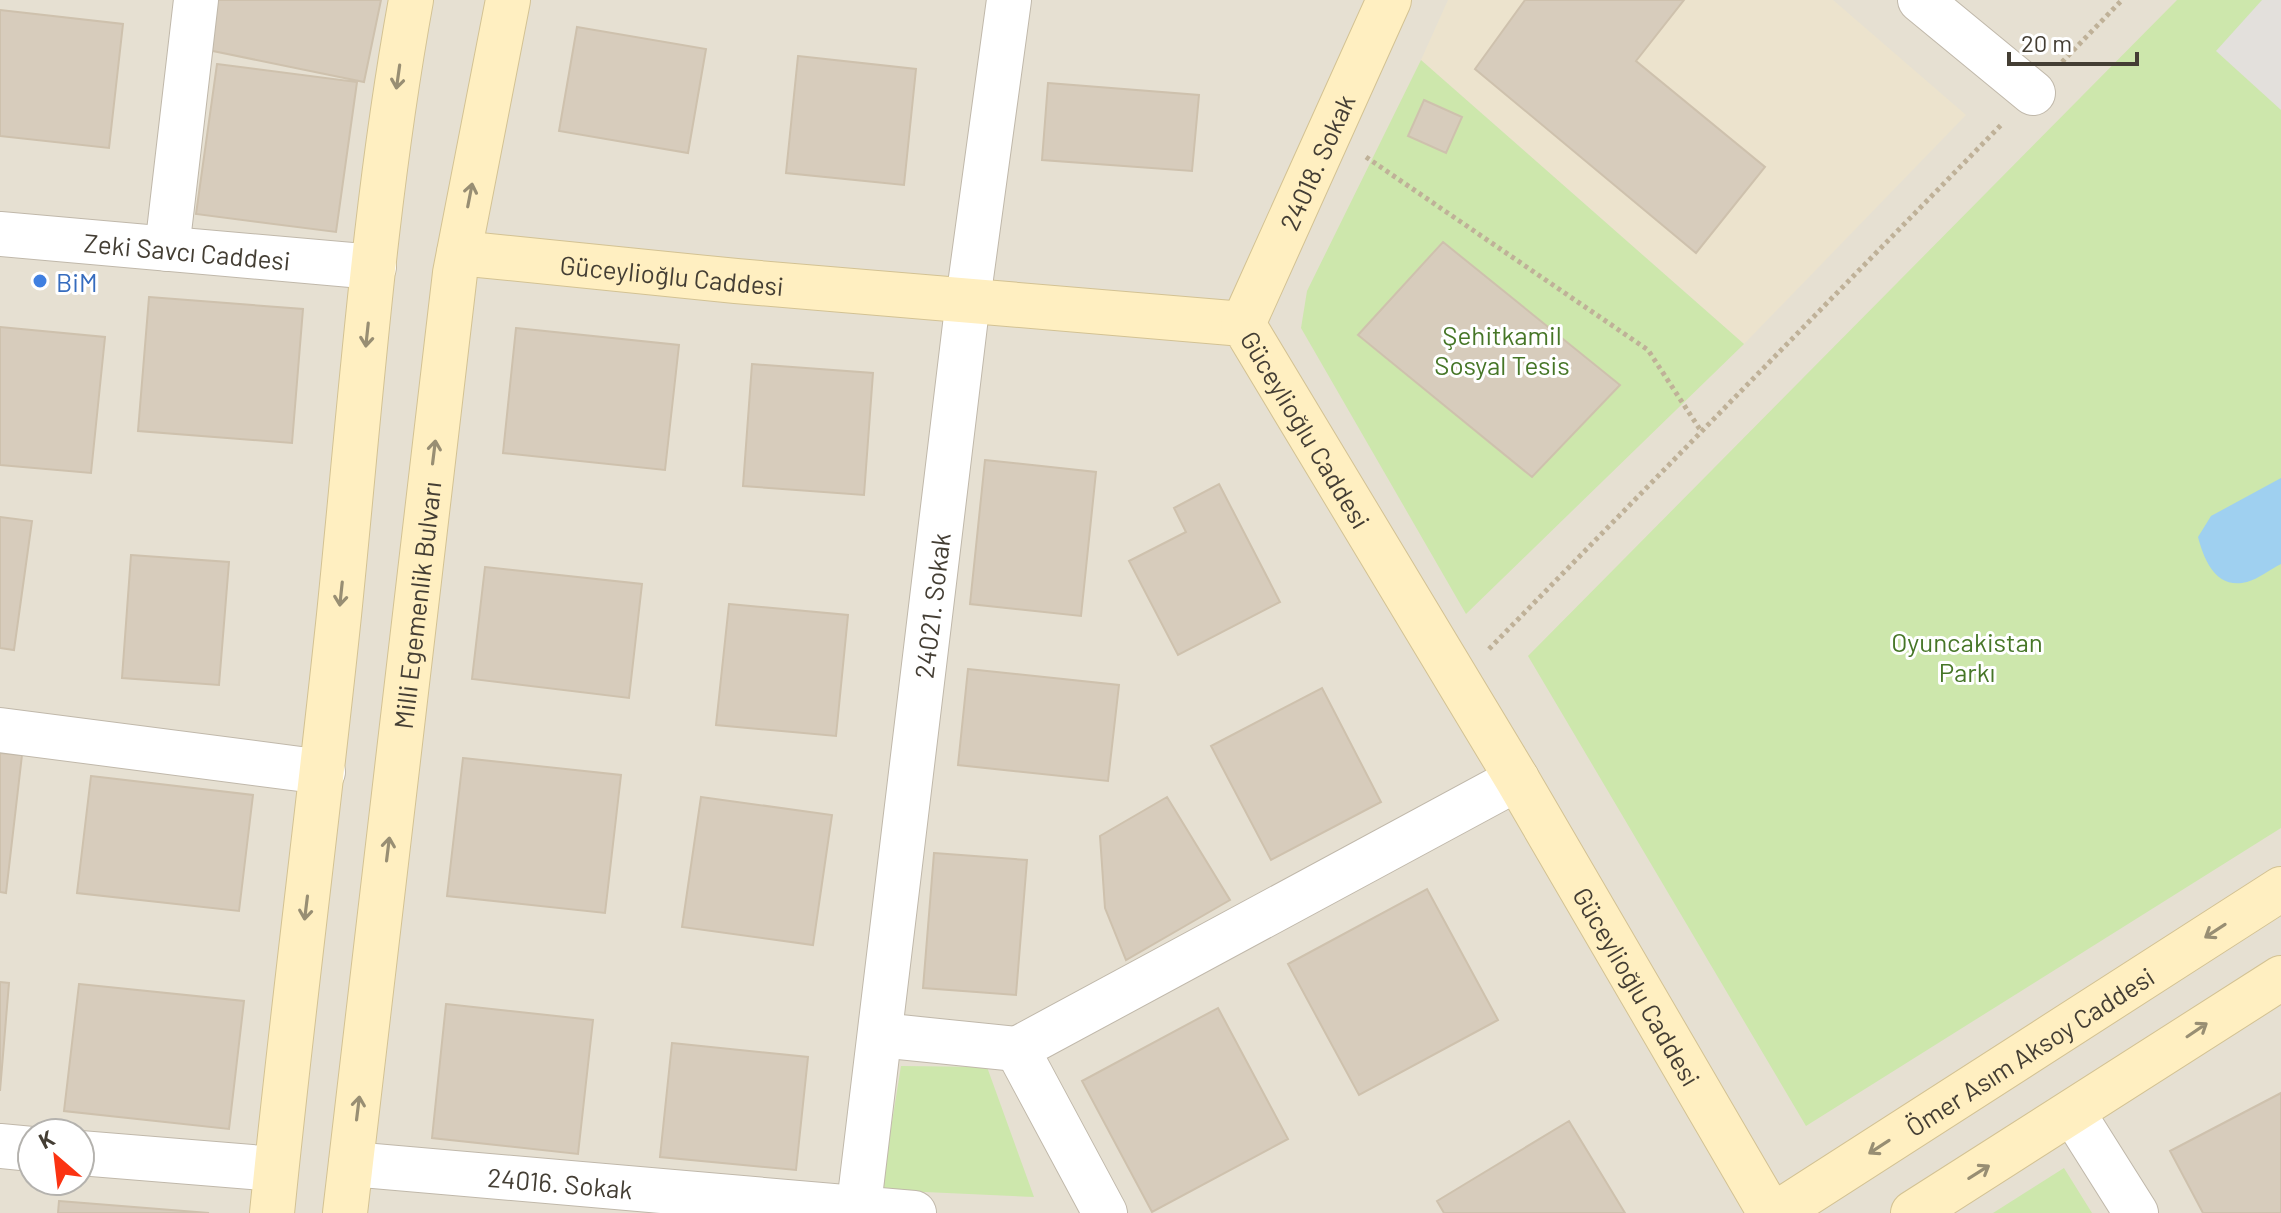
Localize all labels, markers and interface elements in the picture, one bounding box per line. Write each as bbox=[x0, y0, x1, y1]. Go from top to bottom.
scale bar bbox=[2009, 16, 2137, 66]
text: 20 m bbox=[2021, 28, 2072, 57]
one-way arrow bbox=[390, 64, 405, 89]
street label: 24018. Sokak bbox=[1272, 89, 1360, 235]
one-way arrow bbox=[464, 183, 479, 208]
street label: Zeki Savcı Caddesi bbox=[83, 226, 292, 275]
street label: Güceylioğlu Caddesi bbox=[558, 248, 785, 301]
place label: BiM bbox=[56, 266, 98, 297]
marker: BiM bbox=[31, 272, 49, 290]
park label: Şehitkamil Sosyal Tesis bbox=[1434, 319, 1570, 380]
one-way arrow bbox=[360, 321, 375, 348]
street label: Güceylioğlu Caddesi bbox=[1235, 325, 1378, 534]
one-way arrow bbox=[426, 439, 441, 466]
street label: Milli Egemenlik Bulvarı bbox=[386, 480, 446, 731]
street label: 24021. Sokak bbox=[907, 531, 955, 680]
one-way arrow bbox=[333, 580, 348, 607]
park label: Oyuncakistan Parkı bbox=[1891, 626, 2043, 687]
one-way arrow bbox=[380, 837, 395, 863]
street label: Güceylioğlu Caddesi bbox=[1568, 881, 1708, 1091]
one-way arrow bbox=[298, 894, 313, 921]
one-way arrow bbox=[2205, 923, 2227, 940]
street label: Ömer Asım Aksoy Caddesi bbox=[1900, 960, 2159, 1142]
one-way arrow bbox=[2185, 1022, 2208, 1038]
one-way arrow bbox=[350, 1095, 365, 1122]
north arrow bbox=[16, 1117, 96, 1197]
text: K bbox=[34, 1124, 59, 1153]
one-way arrow bbox=[1868, 1140, 1891, 1156]
street label: 24016. Sokak bbox=[486, 1160, 634, 1204]
one-way arrow bbox=[1967, 1163, 1990, 1179]

